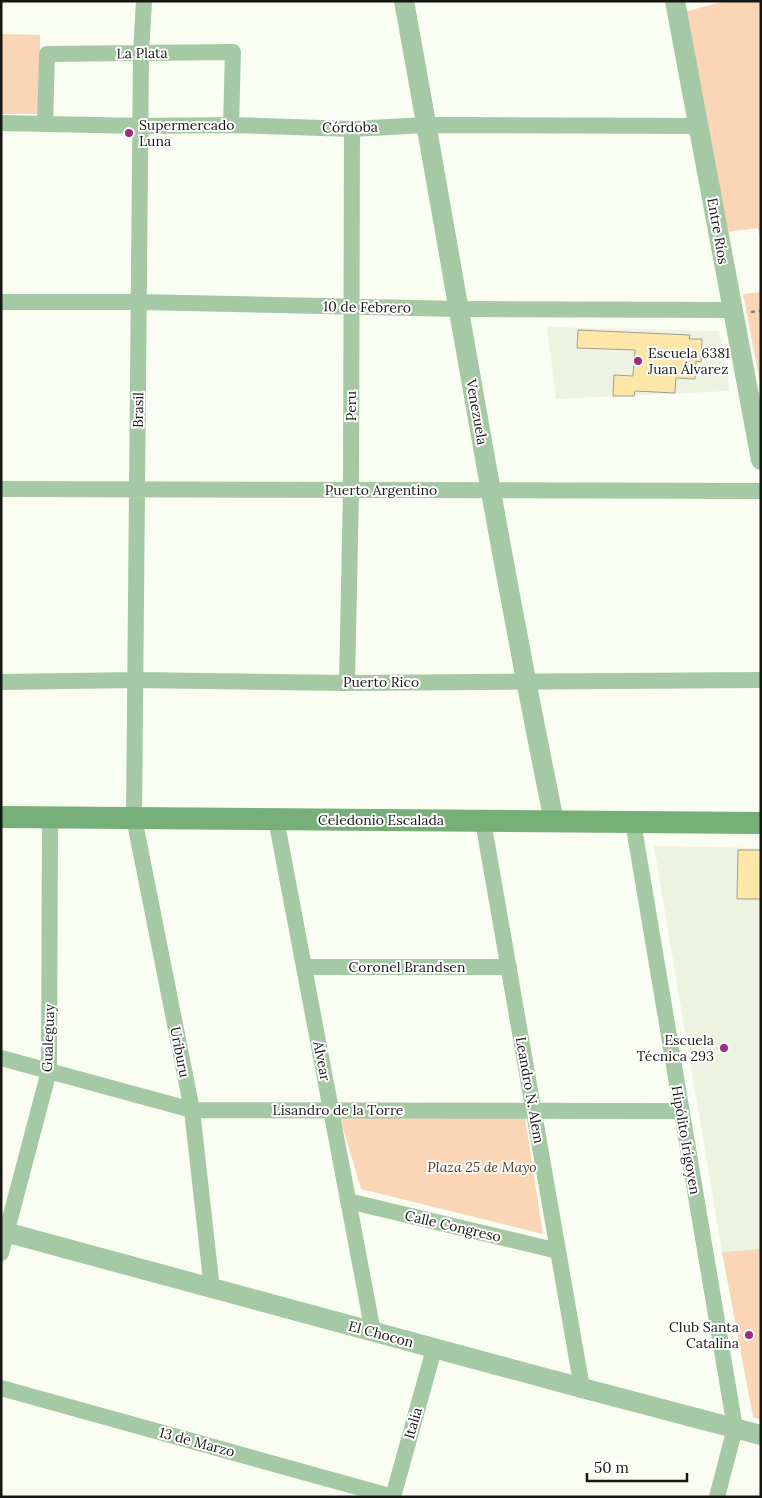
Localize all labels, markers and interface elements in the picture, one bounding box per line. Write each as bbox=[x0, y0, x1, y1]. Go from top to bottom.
street label: La Plata bbox=[116, 44, 168, 62]
place label: Supermercado Luna bbox=[139, 116, 235, 150]
street label: Córdoba bbox=[322, 118, 378, 136]
marker: Supermercado Luna bbox=[123, 127, 135, 139]
street label: Entre Ríos bbox=[703, 196, 733, 266]
street label: 10 de Febrero bbox=[323, 297, 411, 317]
place label: Escuela 6381 Juan Álvarez bbox=[647, 344, 730, 378]
marker: Escuela 6381 Juan Álvarez bbox=[632, 355, 644, 367]
street label: Venezuela bbox=[462, 377, 492, 446]
street label: Peru bbox=[342, 391, 360, 421]
street label: Brasil bbox=[129, 392, 147, 428]
street label: Puerto Argentino bbox=[325, 481, 437, 499]
street label: Puerto Rico bbox=[343, 673, 419, 691]
street label: Celedonio Escalada bbox=[318, 811, 444, 829]
street label: Coronel Brandsen bbox=[349, 958, 466, 976]
street label: Gualeguay bbox=[38, 1003, 58, 1072]
street label: Uriburu bbox=[166, 1025, 194, 1079]
place label: Escuela Técnica 293 bbox=[637, 1031, 714, 1065]
street label: Leandro N. Alem bbox=[512, 1035, 548, 1145]
street label: Alvear bbox=[309, 1038, 335, 1083]
marker: Escuela Técnica 293 bbox=[718, 1042, 730, 1054]
street label: Hipólito Irigoyen bbox=[668, 1084, 705, 1196]
street label: Lisandro de la Torre bbox=[273, 1101, 404, 1119]
park label: Plaza 25 de Mayo bbox=[427, 1158, 537, 1176]
street label: Calle Congreso bbox=[403, 1206, 503, 1246]
street label: El Chocon bbox=[346, 1317, 416, 1351]
place label: Club Santa Catalina bbox=[669, 1318, 739, 1352]
marker: Club Santa Catalina bbox=[743, 1329, 755, 1341]
street label: Italia bbox=[400, 1405, 426, 1441]
street label: 13 de Marzo bbox=[157, 1423, 237, 1461]
scale bar bbox=[587, 1450, 687, 1482]
text: 50 m bbox=[594, 1458, 629, 1477]

